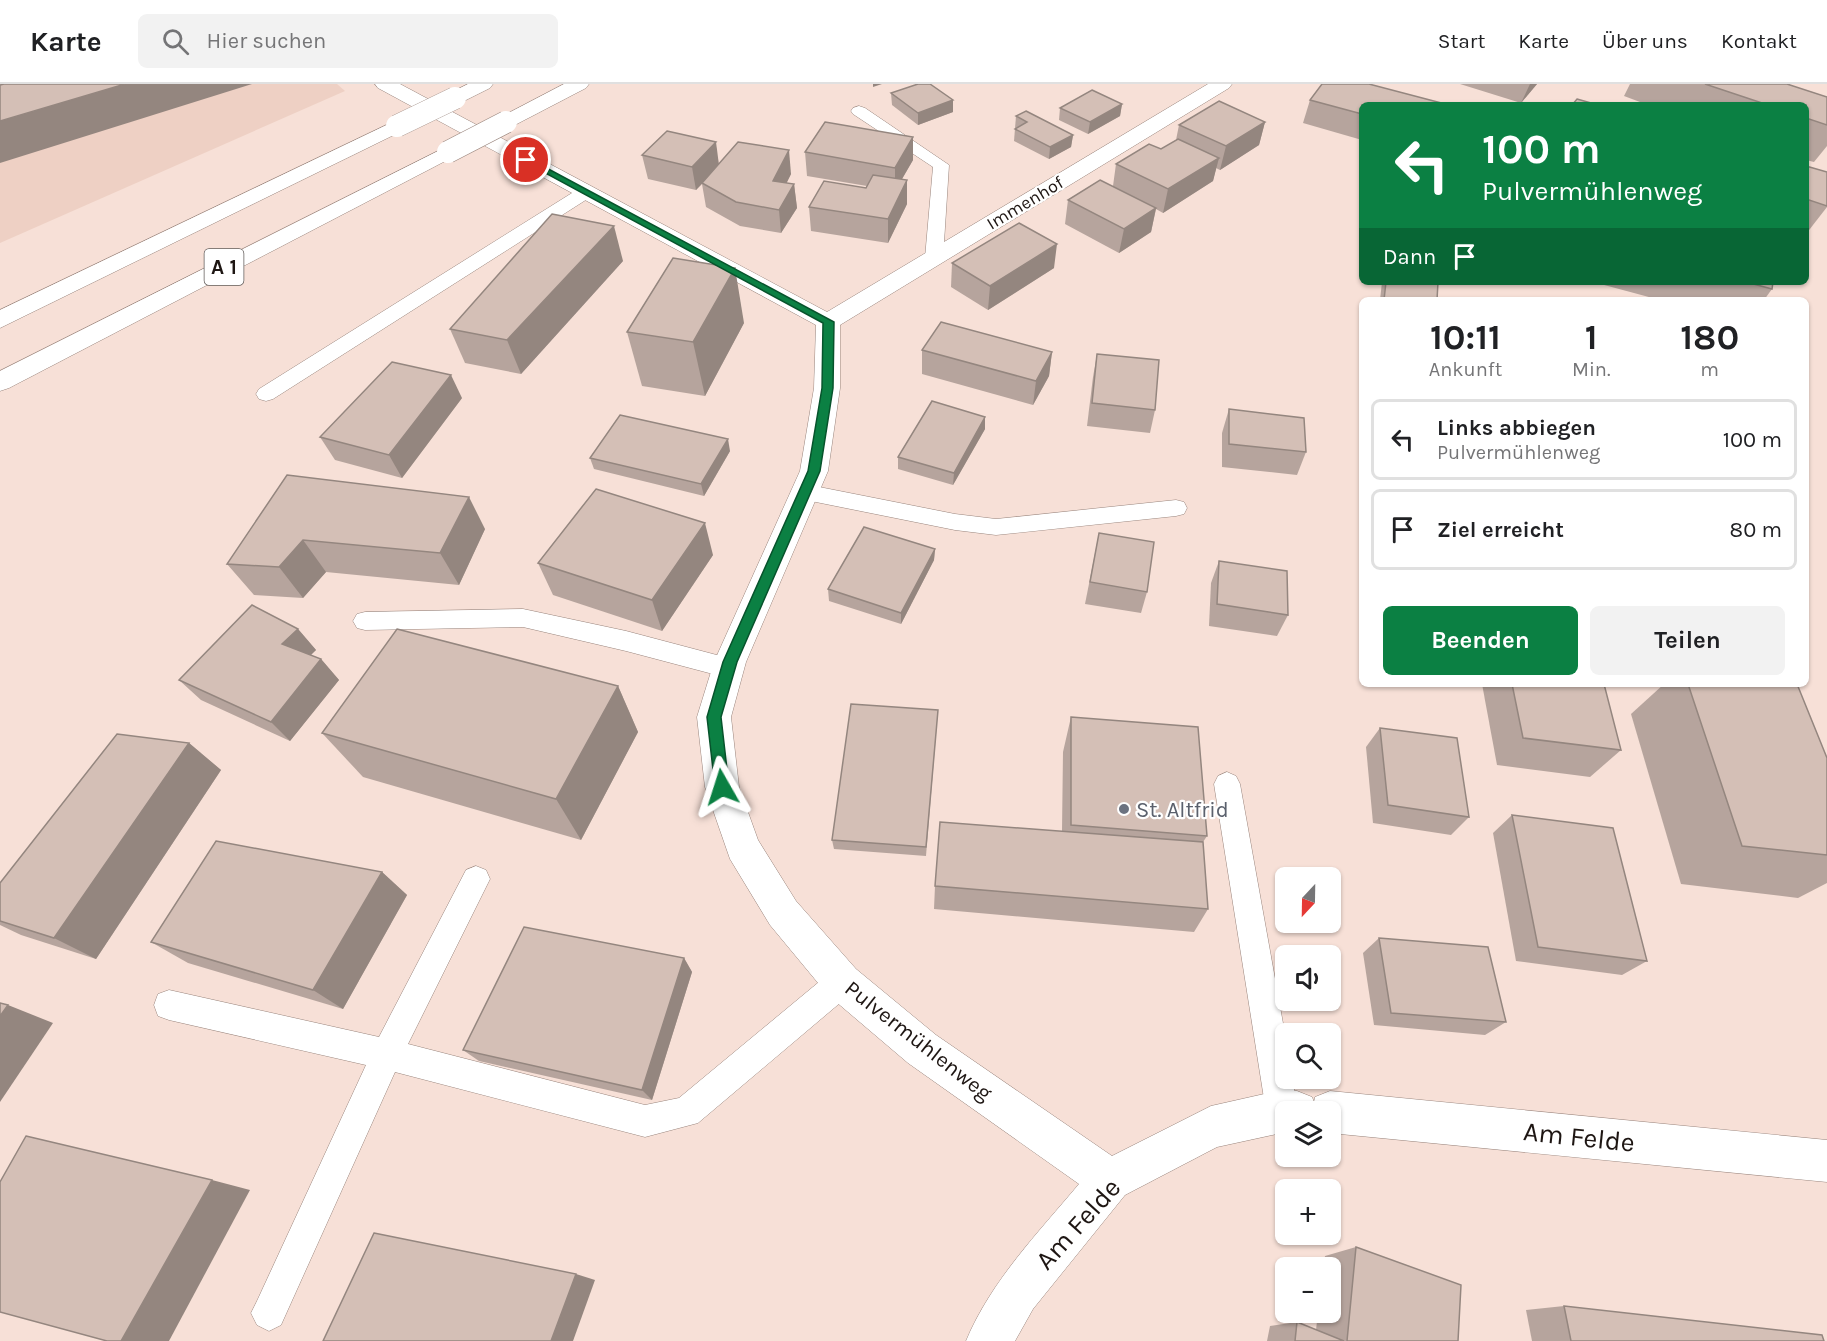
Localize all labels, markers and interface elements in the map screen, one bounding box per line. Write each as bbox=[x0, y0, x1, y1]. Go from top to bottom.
search box bbox=[138, 14, 558, 68]
text: Karte bbox=[30, 25, 102, 58]
icon: search bbox=[159, 25, 192, 58]
text: Hier suchen bbox=[207, 28, 326, 54]
text: Start bbox=[1438, 29, 1485, 53]
text: Karte bbox=[1518, 29, 1569, 53]
text: Über uns bbox=[1602, 29, 1688, 53]
text: Kontakt bbox=[1721, 29, 1797, 53]
text: 100 m bbox=[1482, 124, 1601, 174]
icon: left bbox=[1383, 126, 1461, 204]
pin bbox=[500, 134, 551, 185]
icon: arrive bbox=[509, 143, 542, 176]
street label: Immenhof bbox=[983, 171, 1068, 234]
text: Pulvermühlenweg bbox=[1482, 175, 1702, 207]
icon: arrive bbox=[1448, 240, 1481, 273]
text: Dann bbox=[1383, 244, 1436, 270]
road number: A 1 bbox=[204, 249, 244, 285]
text: 10:11 bbox=[1430, 316, 1501, 358]
text: 1 bbox=[1585, 316, 1598, 358]
text: 180 bbox=[1680, 316, 1739, 358]
text: Ankunft bbox=[1429, 358, 1502, 381]
text: Min. bbox=[1572, 358, 1611, 381]
text: m bbox=[1700, 358, 1719, 381]
text: Links abbiegen bbox=[1437, 415, 1596, 441]
icon: left bbox=[1386, 423, 1419, 456]
text: 100 m bbox=[1723, 427, 1782, 453]
text: Pulvermühlenweg bbox=[1437, 441, 1600, 464]
icon: arrive bbox=[1386, 513, 1419, 546]
text: Ziel erreicht bbox=[1437, 517, 1564, 543]
text: 80 m bbox=[1730, 517, 1782, 543]
button: Beenden bbox=[1383, 606, 1578, 675]
button: Teilen bbox=[1590, 606, 1785, 675]
position arrow bbox=[690, 755, 754, 819]
place label: St. Altfrid bbox=[1136, 797, 1229, 823]
marker: St. Altfrid bbox=[1117, 802, 1131, 816]
north arrow bbox=[1275, 867, 1341, 933]
map controls bbox=[1275, 867, 1341, 1323]
button: sound bbox=[1275, 945, 1341, 1011]
street label: Pulvermühlenweg bbox=[840, 975, 998, 1107]
button: search bbox=[1275, 1023, 1341, 1089]
button: layers bbox=[1275, 1101, 1341, 1167]
street label: Am Felde bbox=[1522, 1115, 1636, 1159]
street label: Am Felde bbox=[1029, 1172, 1127, 1276]
button: + bbox=[1275, 1179, 1341, 1245]
button: − bbox=[1275, 1257, 1341, 1323]

